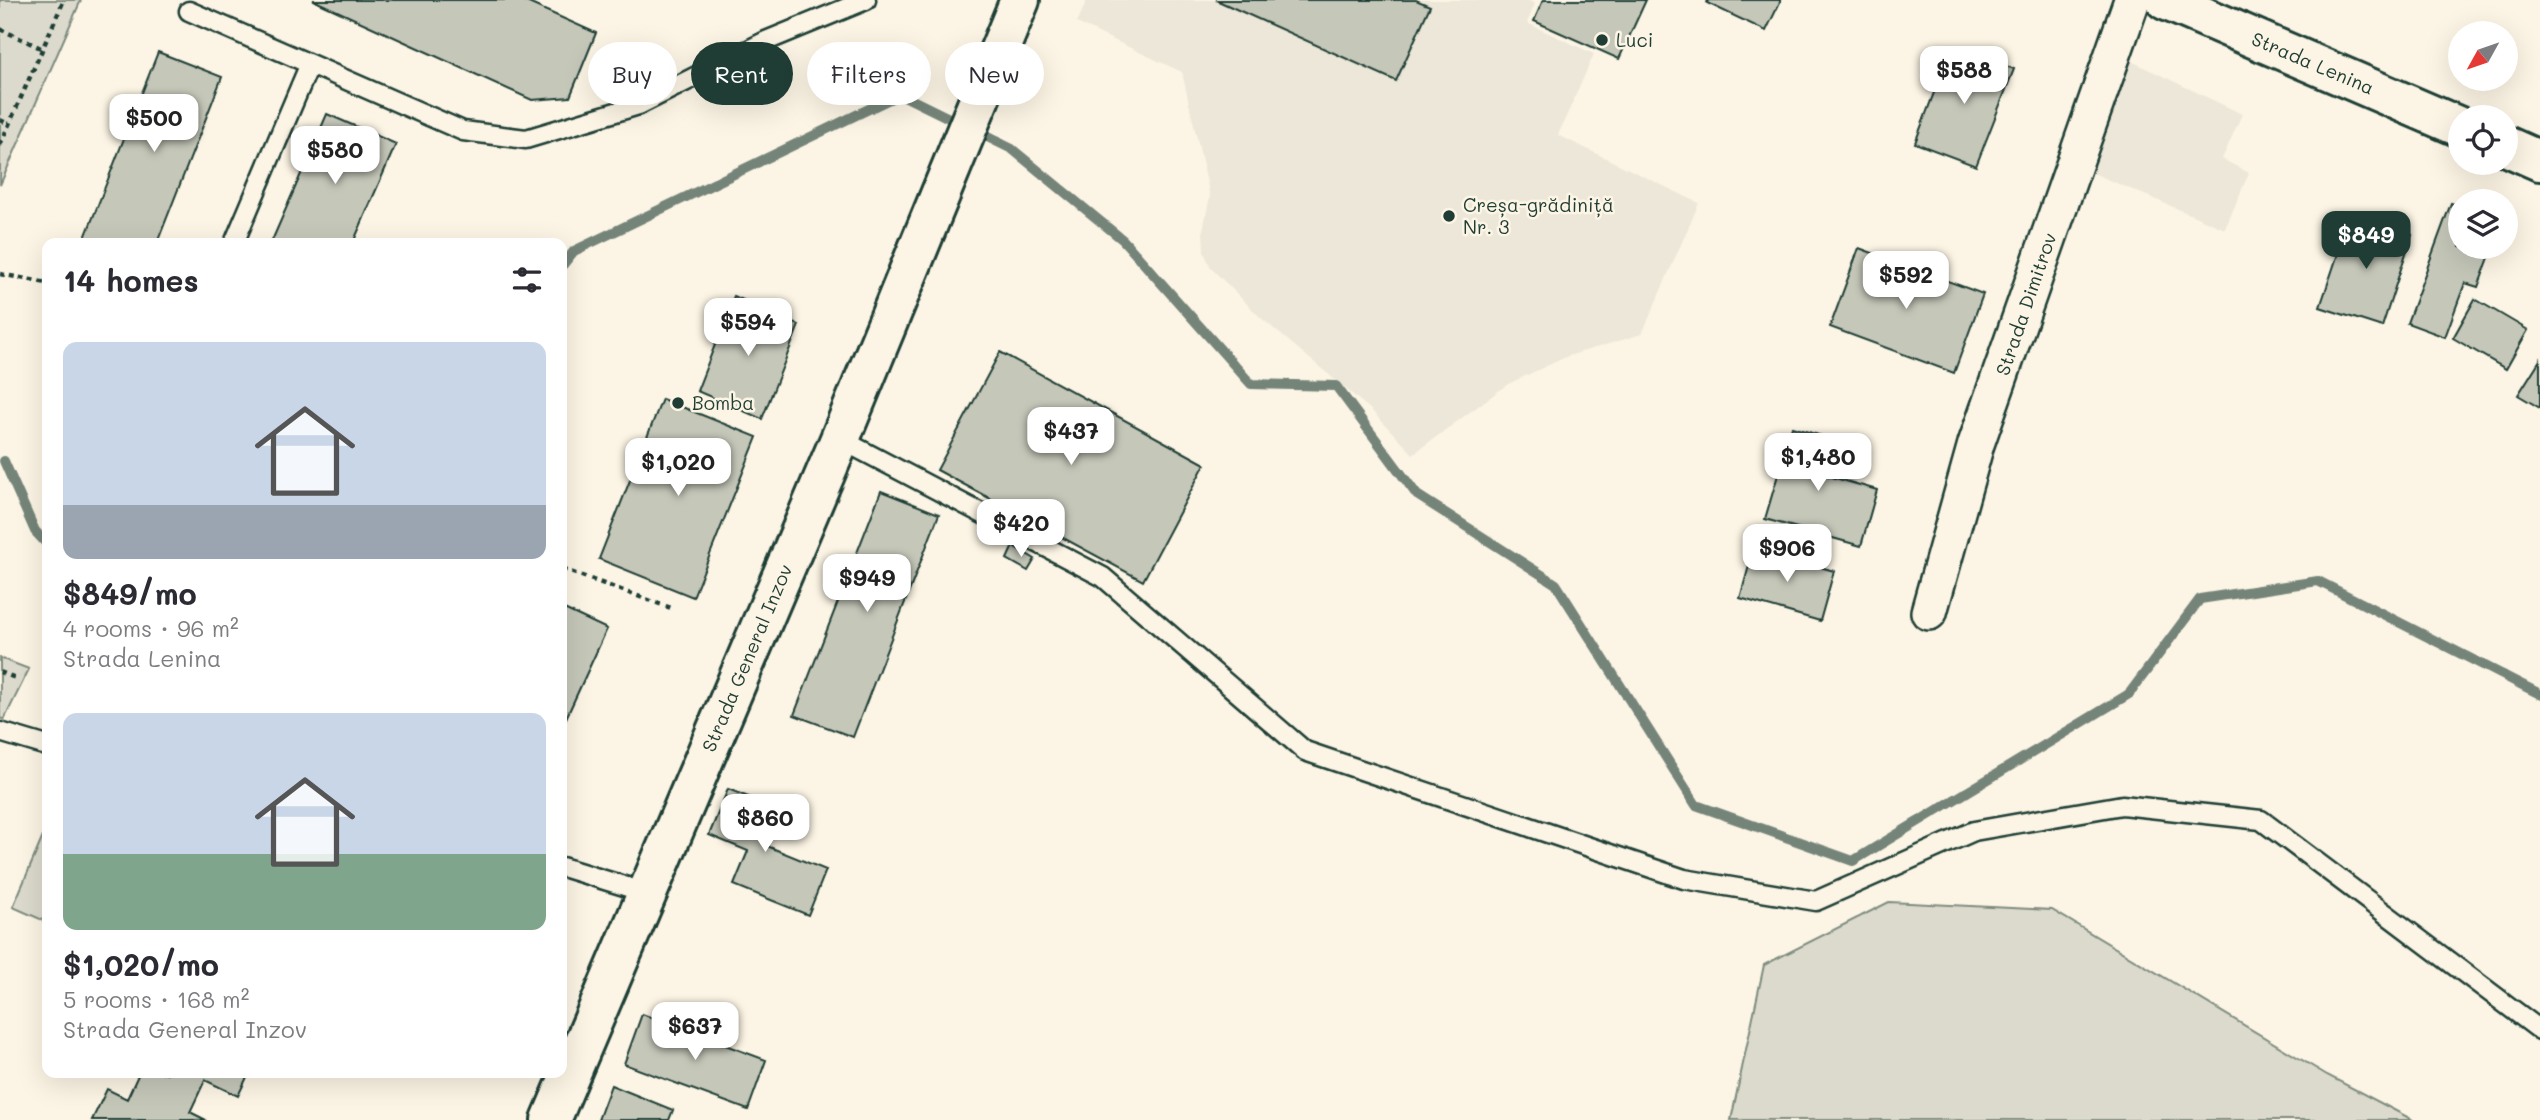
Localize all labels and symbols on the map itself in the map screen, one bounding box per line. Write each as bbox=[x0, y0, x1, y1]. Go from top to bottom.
north arrow bbox=[2448, 21, 2518, 91]
street label: Strada Lenina bbox=[2248, 25, 2378, 100]
place label: Luci bbox=[1616, 27, 1653, 52]
marker: Luci bbox=[1594, 32, 1610, 48]
pin: $588 bbox=[1923, 46, 2005, 106]
pin: $500 bbox=[113, 94, 195, 154]
pin: $580 bbox=[294, 127, 376, 186]
place label: Creșa-grădiniță Nr. 3 bbox=[1463, 192, 1614, 239]
marker: Creșa-grădiniță Nr. 3 bbox=[1441, 208, 1457, 224]
pin: $849 bbox=[2325, 212, 2407, 271]
street label: Strada Dimitrov bbox=[1989, 229, 2062, 379]
pin: $592 bbox=[1865, 252, 1947, 311]
pin: $594 bbox=[707, 298, 789, 358]
place label: Bomba bbox=[692, 390, 754, 415]
marker: Bomba bbox=[670, 395, 686, 411]
pin: $437 bbox=[1030, 407, 1112, 467]
pin: $1,480 bbox=[1761, 434, 1875, 493]
pin: $1,020 bbox=[621, 438, 735, 498]
pin: $420 bbox=[980, 500, 1062, 559]
pin: $906 bbox=[1746, 524, 1828, 584]
pin: $949 bbox=[826, 554, 908, 614]
street label: Strada General Inzov bbox=[696, 560, 797, 755]
pin: $860 bbox=[724, 794, 806, 854]
pin: $637 bbox=[654, 1002, 736, 1062]

